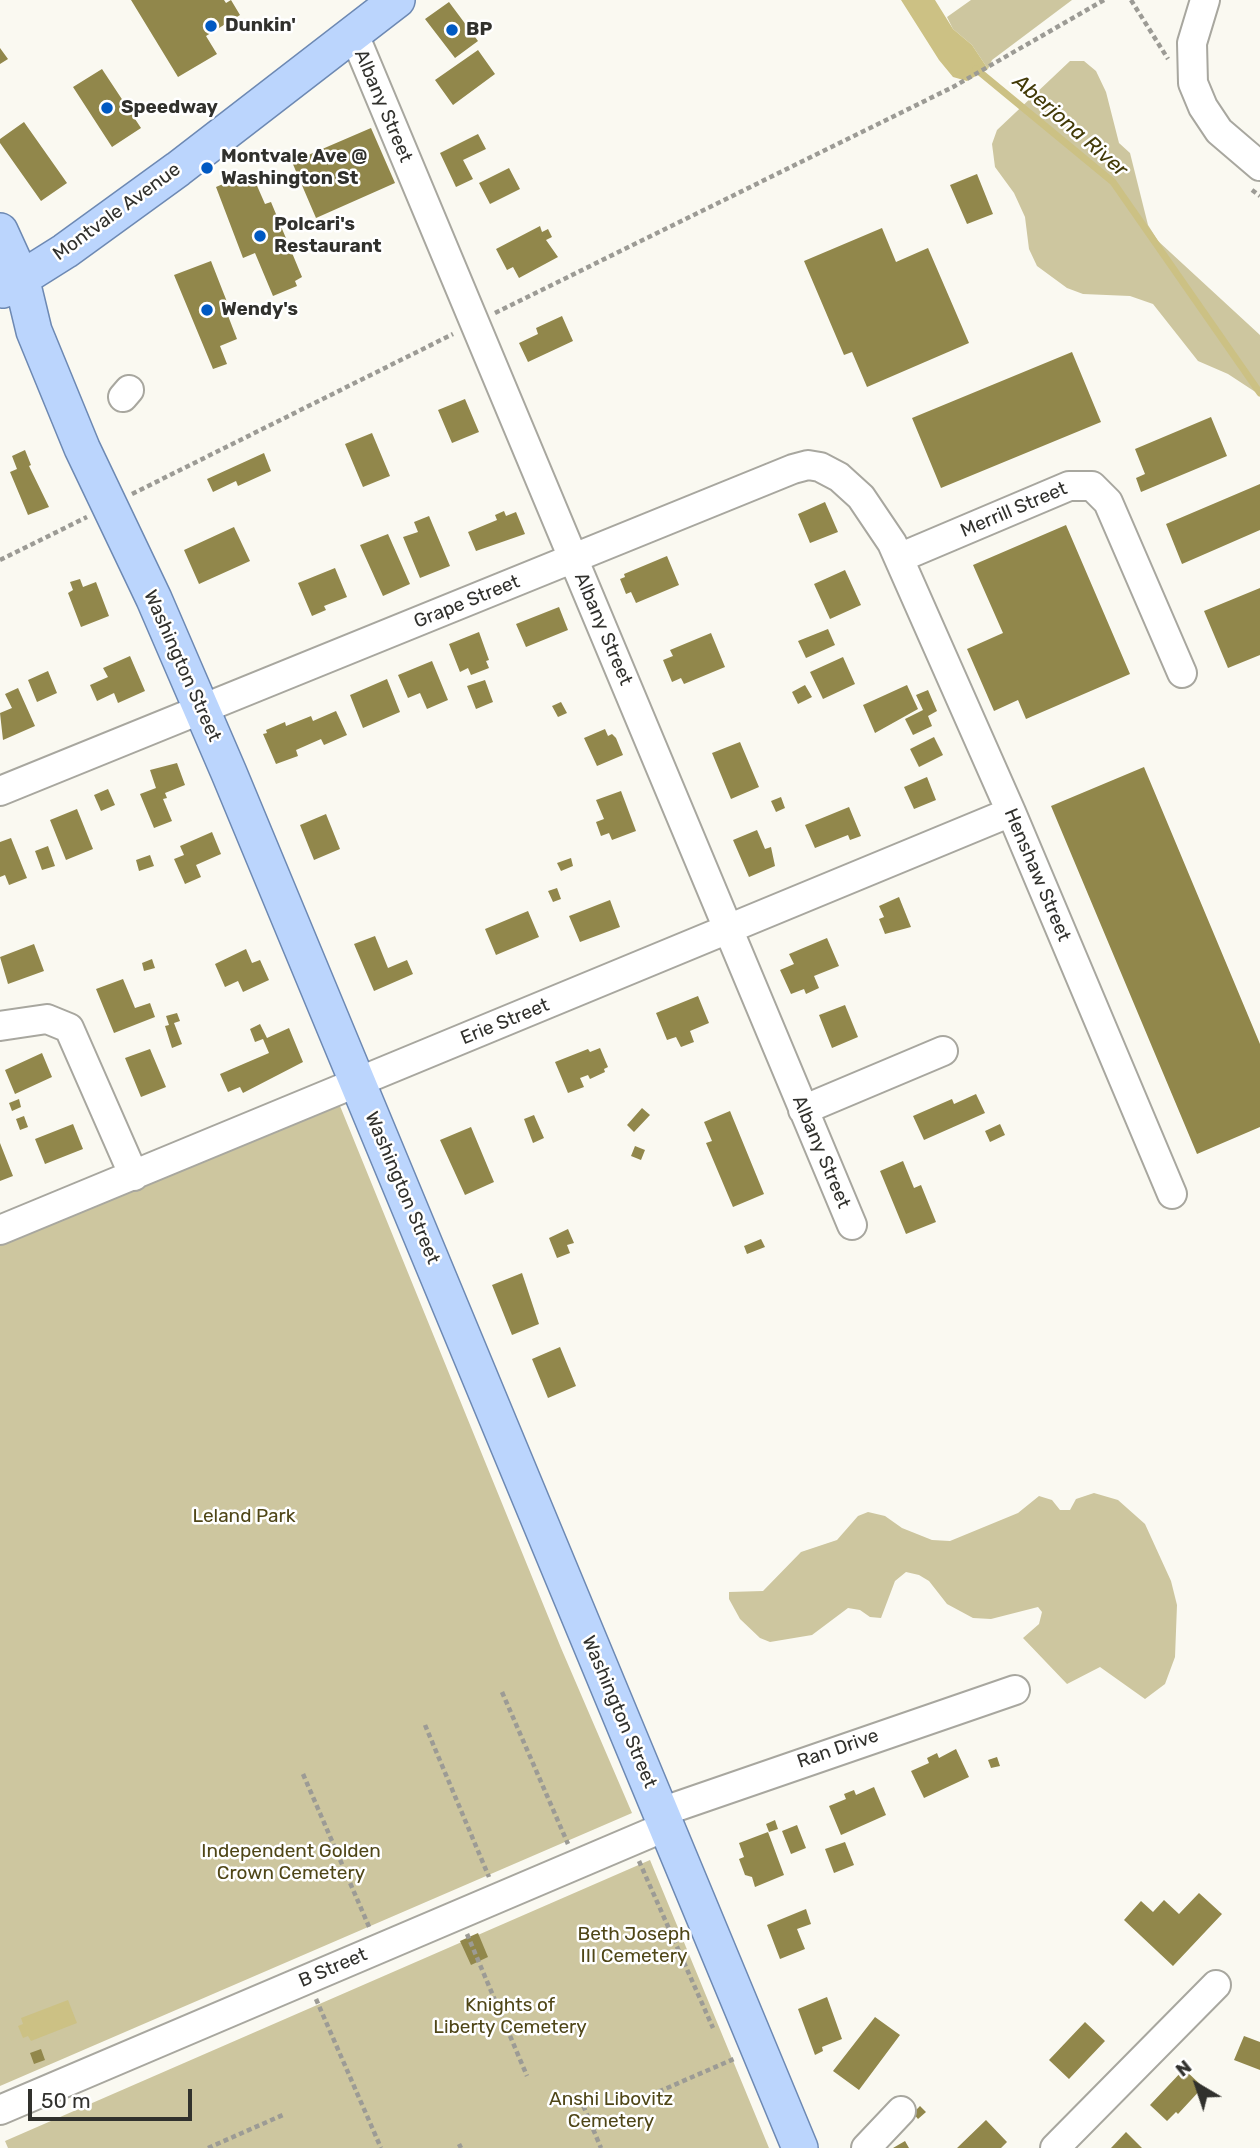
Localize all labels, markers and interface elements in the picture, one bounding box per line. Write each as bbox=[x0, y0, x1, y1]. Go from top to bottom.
place label: Dunkin' bbox=[225, 15, 296, 37]
marker: Dunkin' bbox=[203, 18, 219, 34]
place label: BP bbox=[466, 19, 492, 41]
marker: BP bbox=[444, 22, 460, 38]
street label: Albany Street bbox=[349, 46, 417, 166]
water label: Aberjona River bbox=[1007, 69, 1133, 183]
place label: Speedway bbox=[121, 97, 218, 119]
marker: Speedway bbox=[99, 100, 115, 116]
place label: Montvale Ave @ Washington St bbox=[221, 146, 367, 190]
street label: Montvale Avenue bbox=[49, 158, 185, 266]
marker: Montvale Ave @ Washington St bbox=[199, 160, 215, 176]
place label: Polcari's Restaurant bbox=[274, 214, 382, 258]
marker: Polcari's Restaurant bbox=[252, 228, 268, 244]
place label: Wendy's bbox=[221, 299, 298, 321]
marker: Wendy's bbox=[199, 302, 215, 318]
street label: Merrill Street bbox=[957, 477, 1071, 543]
street label: Albany Street bbox=[569, 569, 637, 689]
street label: Grape Street bbox=[411, 570, 523, 634]
street label: Washington Street bbox=[138, 587, 226, 745]
street label: Henshaw Street bbox=[999, 805, 1075, 945]
street label: Erie Street bbox=[457, 994, 553, 1050]
street label: Albany Street bbox=[787, 1092, 855, 1212]
street label: Washington Street bbox=[360, 1108, 444, 1268]
park label: Leland Park bbox=[192, 1506, 296, 1528]
street label: Washington Street bbox=[577, 1632, 661, 1792]
street label: Ran Drive bbox=[794, 1724, 882, 1774]
park label: Independent Golden Crown Cemetery bbox=[201, 1841, 381, 1885]
park label: Beth Joseph III Cemetery bbox=[577, 1924, 691, 1968]
street label: B Street bbox=[295, 1943, 371, 1993]
park label: Knights of Liberty Cemetery bbox=[433, 1995, 587, 2039]
north arrow bbox=[1162, 2050, 1232, 2120]
text: N bbox=[1171, 2055, 1196, 2082]
scale bar bbox=[32, 2074, 196, 2118]
text: 50 m bbox=[41, 2088, 91, 2113]
park label: Anshi Libovitz Cemetery bbox=[549, 2089, 673, 2133]

